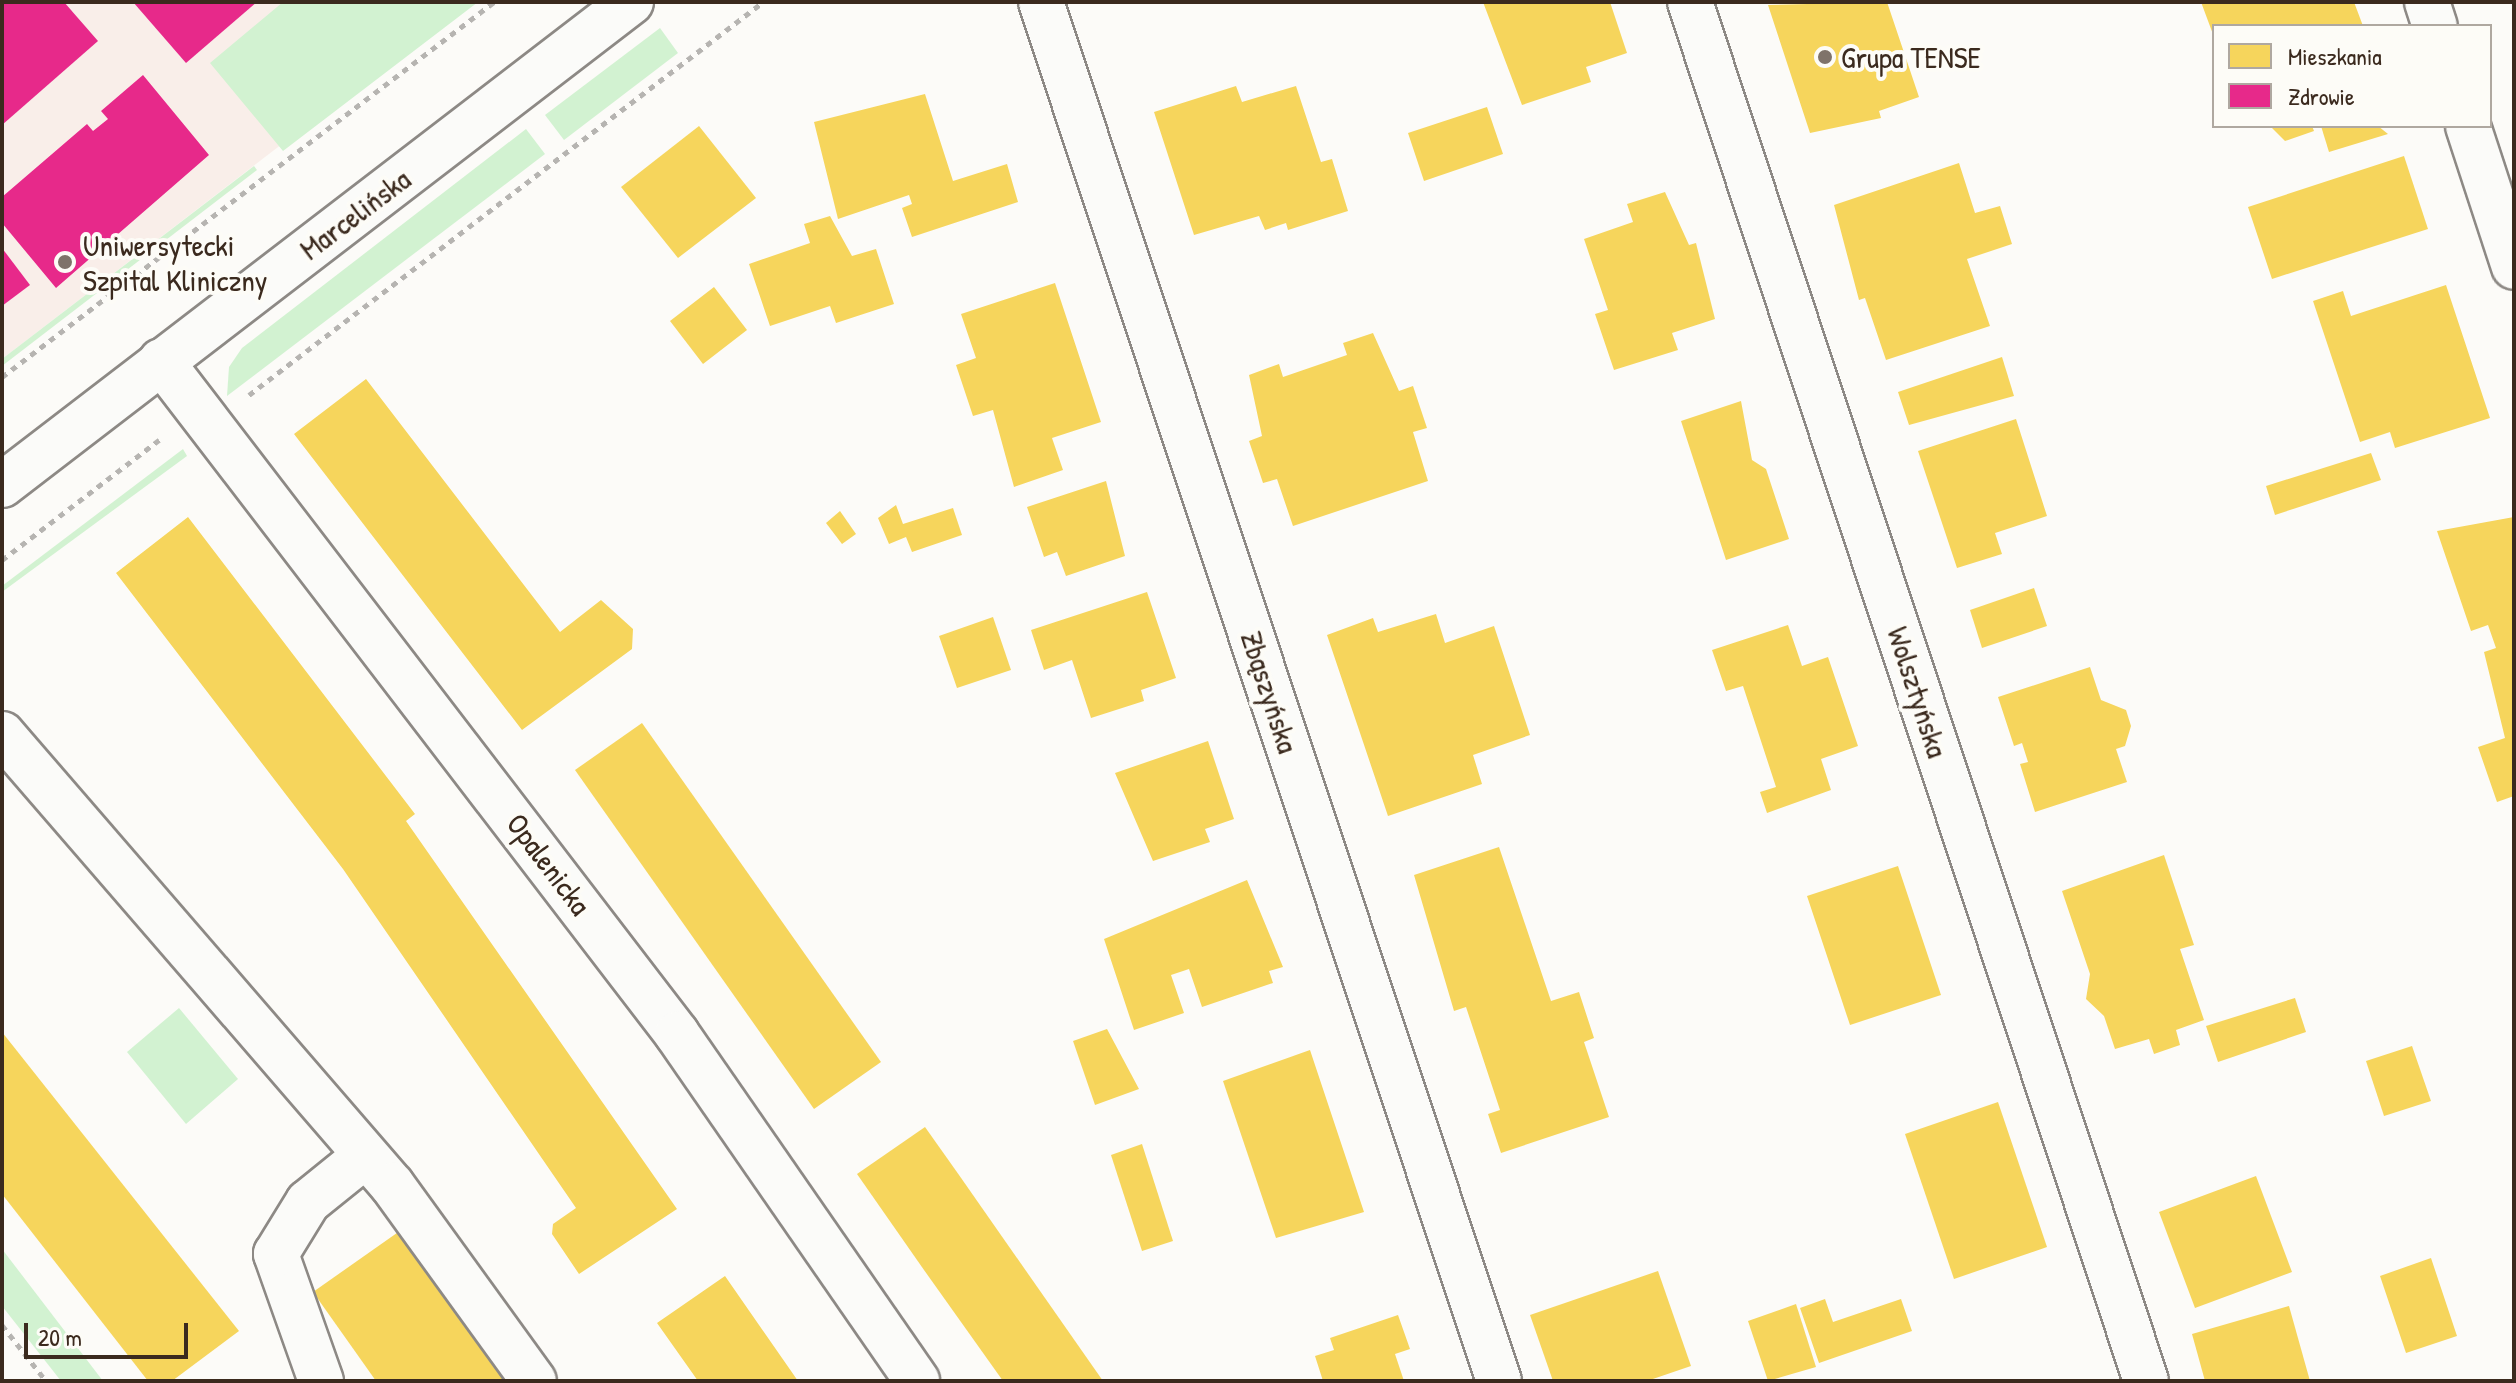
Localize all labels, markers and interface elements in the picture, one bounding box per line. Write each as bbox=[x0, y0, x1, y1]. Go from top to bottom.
legend bbox=[2212, 24, 2492, 128]
place label: Grupa TENSE bbox=[1841, 39, 1981, 75]
text: Mieszkania bbox=[2288, 40, 2382, 72]
marker: Grupa TENSE bbox=[1816, 48, 1834, 66]
text: Zdrowie bbox=[2288, 80, 2354, 112]
street label: Marcelińska bbox=[293, 161, 417, 267]
place label: Uniwersytecki Szpital Kliniczny bbox=[83, 227, 268, 298]
marker: Uniwersytecki Szpital Kliniczny bbox=[54, 251, 76, 273]
street label: Wolsztyńska bbox=[1880, 622, 1956, 762]
street label: Zbąszyńska bbox=[1233, 627, 1307, 757]
street label: Opalenicka bbox=[499, 806, 599, 922]
scale bar bbox=[28, 1307, 192, 1357]
text: 20 m bbox=[38, 1321, 82, 1353]

